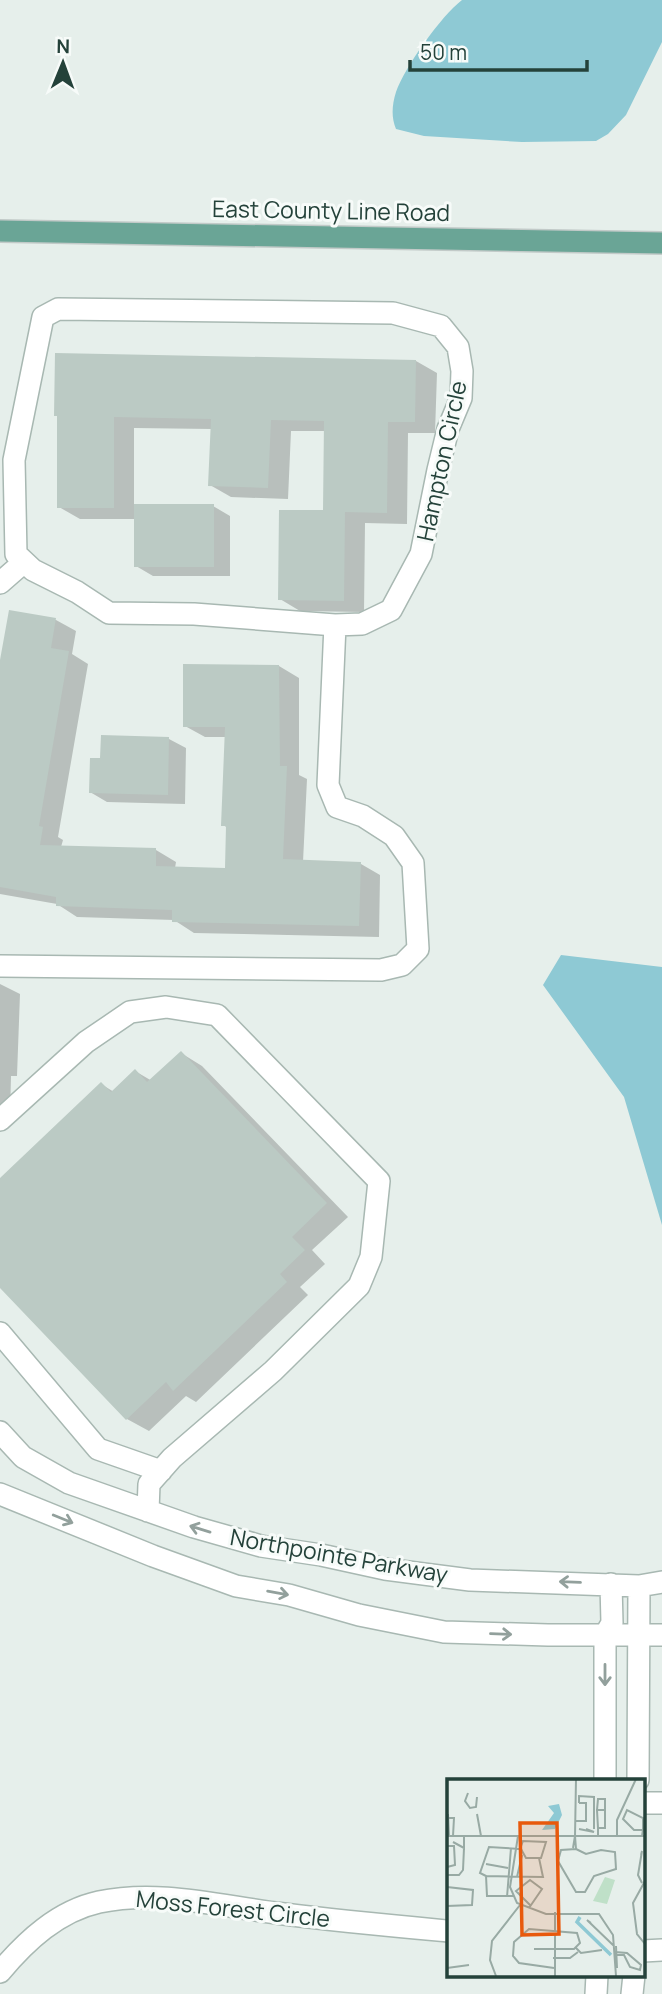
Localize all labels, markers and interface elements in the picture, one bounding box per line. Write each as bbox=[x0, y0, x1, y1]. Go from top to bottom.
north arrow bbox=[28, 28, 98, 98]
scale bar bbox=[410, 28, 587, 72]
text: N bbox=[56, 33, 70, 59]
text: 50 m bbox=[420, 38, 467, 66]
street label: East County Line Road bbox=[212, 192, 450, 228]
street label: Hampton Circle bbox=[408, 378, 474, 544]
one-way arrow bbox=[52, 1514, 74, 1527]
street label: Northpointe Parkway bbox=[228, 1520, 451, 1590]
one-way arrow bbox=[190, 1521, 212, 1534]
one-way arrow bbox=[558, 1576, 581, 1589]
one-way arrow bbox=[266, 1587, 289, 1601]
one-way arrow bbox=[489, 1627, 512, 1640]
one-way arrow bbox=[598, 1663, 612, 1686]
inset map bbox=[447, 1779, 644, 1976]
street label: Moss Forest Circle bbox=[135, 1882, 332, 1934]

